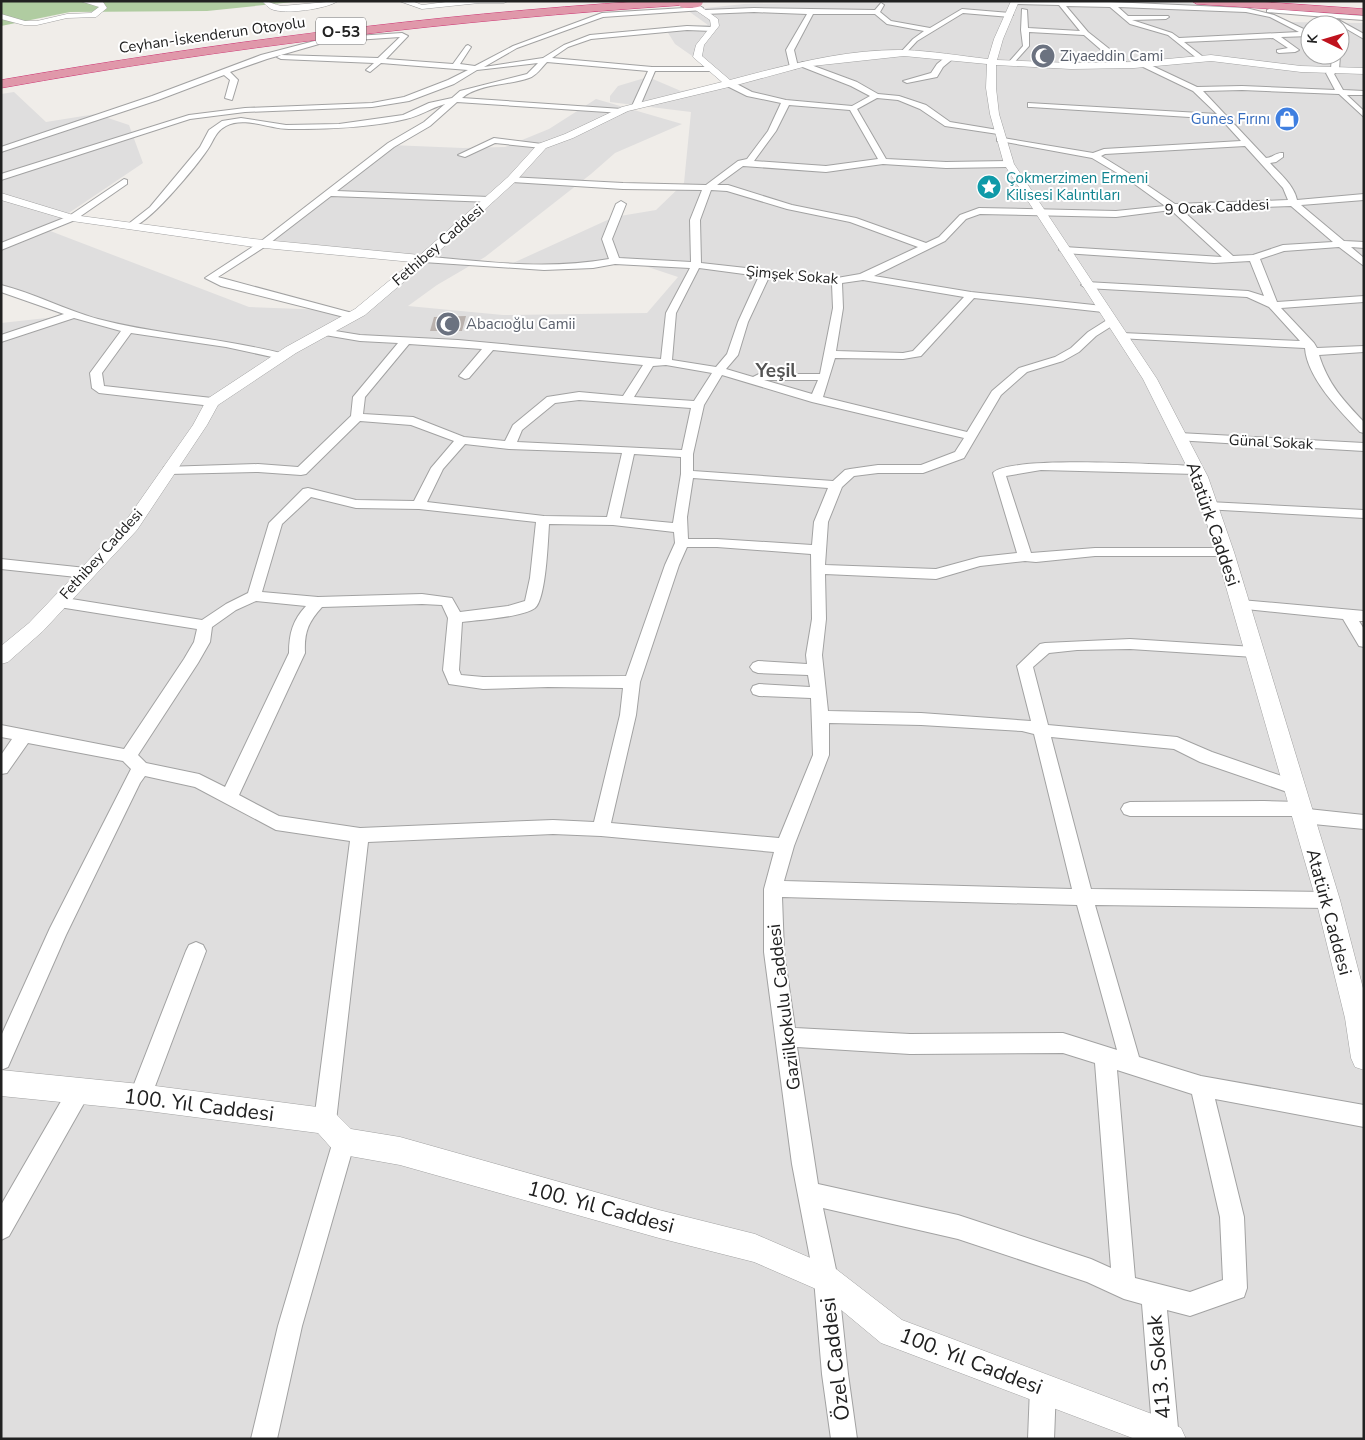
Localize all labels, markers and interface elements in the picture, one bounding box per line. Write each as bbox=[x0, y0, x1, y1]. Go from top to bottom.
street label: Ceyhan-İskenderun Otoyolu bbox=[118, 12, 306, 58]
north arrow bbox=[1300, 15, 1350, 65]
road number: O-53 bbox=[316, 18, 366, 44]
text: K bbox=[1303, 33, 1322, 44]
mosque icon: Ziyaeddin Cami bbox=[1030, 43, 1056, 69]
place label: Ziyaeddin Cami bbox=[1060, 46, 1163, 66]
shop icon: Gunes Fırını bbox=[1274, 106, 1300, 132]
place label: Gunes Fırını bbox=[1191, 109, 1270, 129]
place label: Çokmerzimen Ermeni Kilisesi Kalıntıları bbox=[1006, 168, 1148, 205]
place icon: Çokmerzimen Ermeni Kilisesi Kalıntıları bbox=[976, 174, 1002, 200]
street label: 9 Ocak Caddesi bbox=[1164, 194, 1270, 220]
street label: Fethibey Caddesi bbox=[388, 200, 488, 290]
street label: Şimşek Sokak bbox=[745, 261, 839, 289]
mosque icon: Abacıoğlu Camii bbox=[435, 311, 461, 337]
place label: Abacıoğlu Camii bbox=[466, 314, 576, 334]
district label: Yeşil bbox=[755, 358, 796, 384]
street label: Günal Sokak bbox=[1228, 430, 1314, 454]
street label: Atatürk Caddesi bbox=[1180, 459, 1246, 589]
street label: Fethibey Caddesi bbox=[55, 504, 147, 604]
street label: Atatürk Caddesi bbox=[1301, 846, 1357, 978]
street label: Gaziilkokulu Caddesi bbox=[762, 923, 806, 1091]
street label: 100. Yıl Caddesi bbox=[122, 1082, 276, 1128]
street label: 100. Yıl Caddesi bbox=[524, 1174, 678, 1240]
street label: Özel Caddesi bbox=[814, 1296, 856, 1422]
street label: 413. Sokak bbox=[1140, 1313, 1178, 1420]
street label: 100. Yıl Caddesi bbox=[896, 1321, 1046, 1401]

